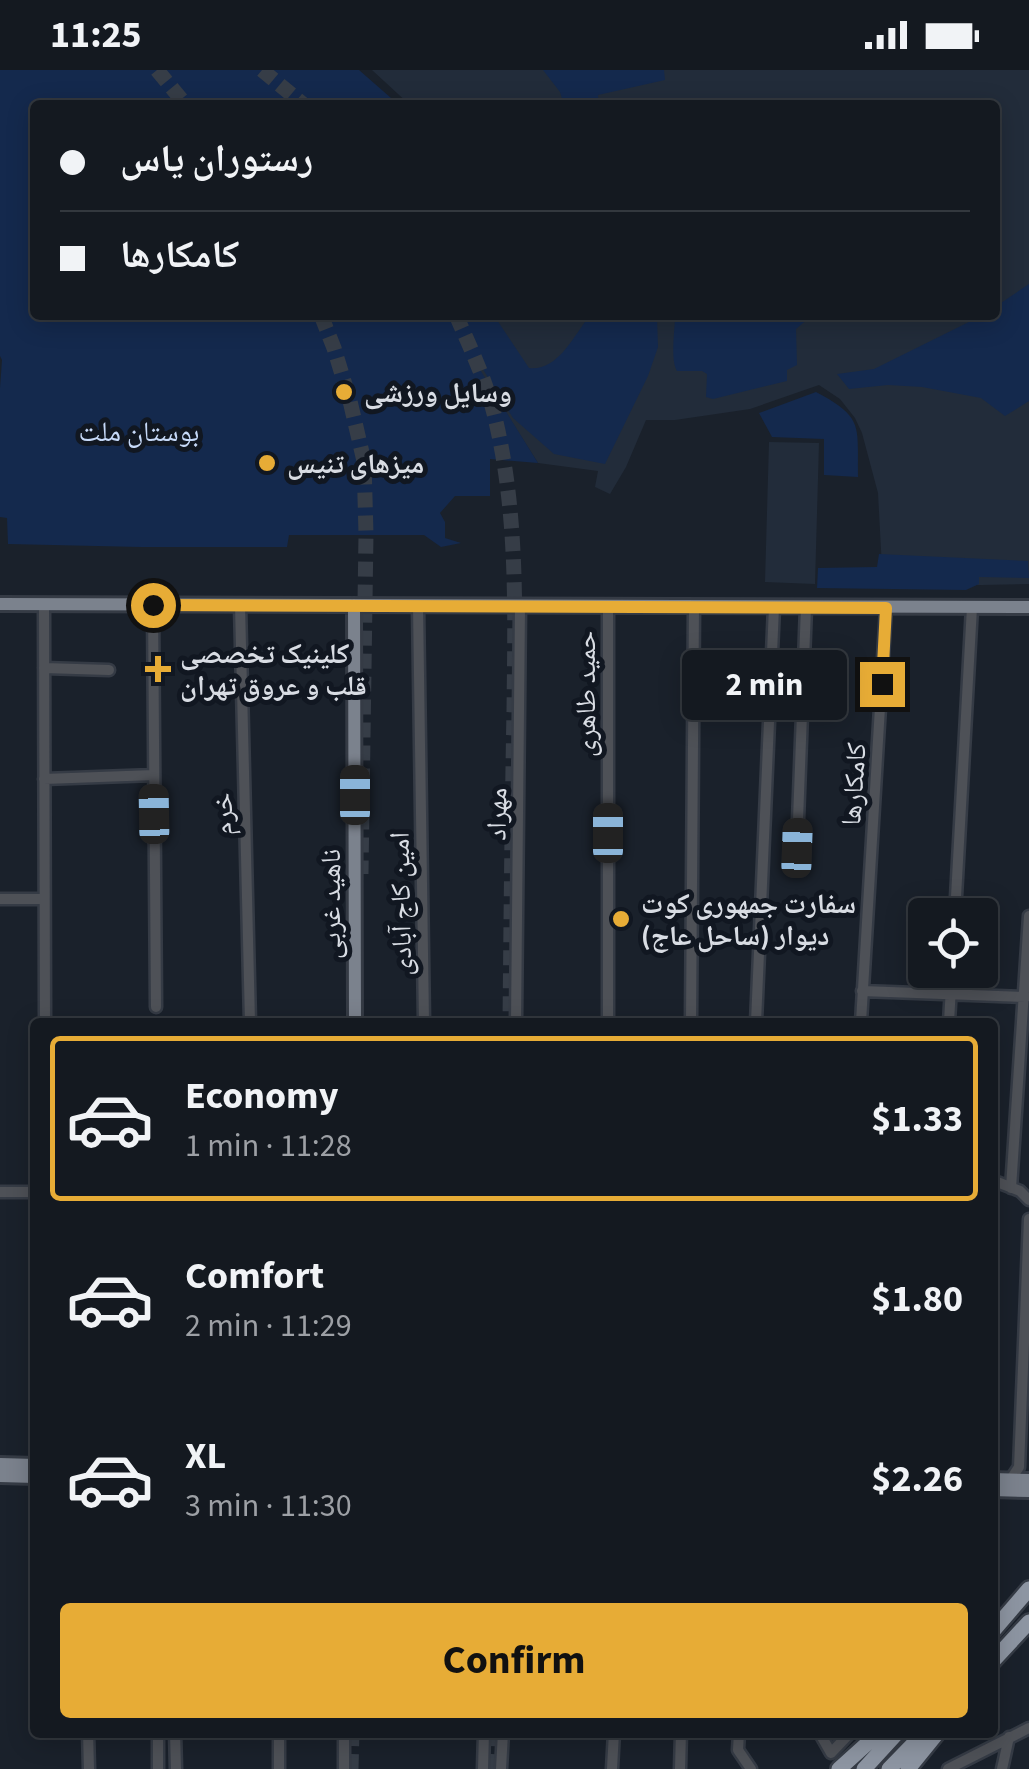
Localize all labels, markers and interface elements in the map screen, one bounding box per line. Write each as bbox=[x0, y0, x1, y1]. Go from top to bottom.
text: 11:25 bbox=[50, 8, 142, 62]
text: رستوران یاس bbox=[120, 132, 313, 186]
text: کامکارها bbox=[120, 228, 239, 282]
place label: وسایل ورزشی bbox=[364, 373, 512, 413]
marker: وسایل ورزشی bbox=[333, 381, 355, 403]
park label: بوستان ملت bbox=[79, 412, 199, 452]
place label: میزهای تنیس bbox=[287, 444, 424, 484]
marker: میزهای تنیس bbox=[256, 452, 278, 474]
route start bbox=[131, 583, 176, 628]
street label: حمید طاهری bbox=[566, 631, 606, 757]
place label: کلینیک تخصصی قلب و عروق تهران bbox=[180, 634, 367, 706]
callout: 2 min bbox=[682, 649, 847, 719]
marker: کلینیک تخصصی قلب و عروق تهران bbox=[145, 656, 171, 682]
text: 2 min bbox=[726, 662, 803, 708]
route end bbox=[860, 662, 905, 707]
street label: کامکارها bbox=[831, 741, 877, 827]
car bbox=[340, 765, 370, 825]
car bbox=[138, 784, 170, 844]
street label: مهراد bbox=[477, 787, 517, 841]
street label: خرم bbox=[203, 792, 243, 836]
car bbox=[593, 803, 623, 863]
car bbox=[781, 817, 813, 879]
street label: امین کاج آبادی bbox=[380, 832, 422, 976]
street label: ناهید غربی bbox=[311, 849, 351, 959]
place label: سفارت جمهوری کوت دیوار (ساحل عاج) bbox=[641, 884, 856, 956]
map controls bbox=[908, 898, 998, 988]
button: locate bbox=[908, 898, 998, 988]
marker: سفارت جمهوری کوت دیوار (ساحل عاج) bbox=[610, 908, 632, 930]
text: Economy bbox=[185, 1069, 338, 1123]
icon: car bbox=[65, 1074, 155, 1164]
text: $1.33 bbox=[871, 1092, 963, 1146]
text: 1 min · 11:28 bbox=[185, 1123, 352, 1169]
text: Comfort bbox=[185, 1249, 324, 1303]
icon: car bbox=[65, 1254, 155, 1344]
text: $1.80 bbox=[871, 1272, 963, 1326]
text: 2 min · 11:29 bbox=[185, 1303, 352, 1349]
text: XL bbox=[185, 1429, 226, 1483]
icon: car bbox=[65, 1434, 155, 1524]
text: $2.26 bbox=[871, 1452, 963, 1506]
text: 3 min · 11:30 bbox=[185, 1483, 352, 1529]
button: Confirm bbox=[60, 1603, 968, 1718]

